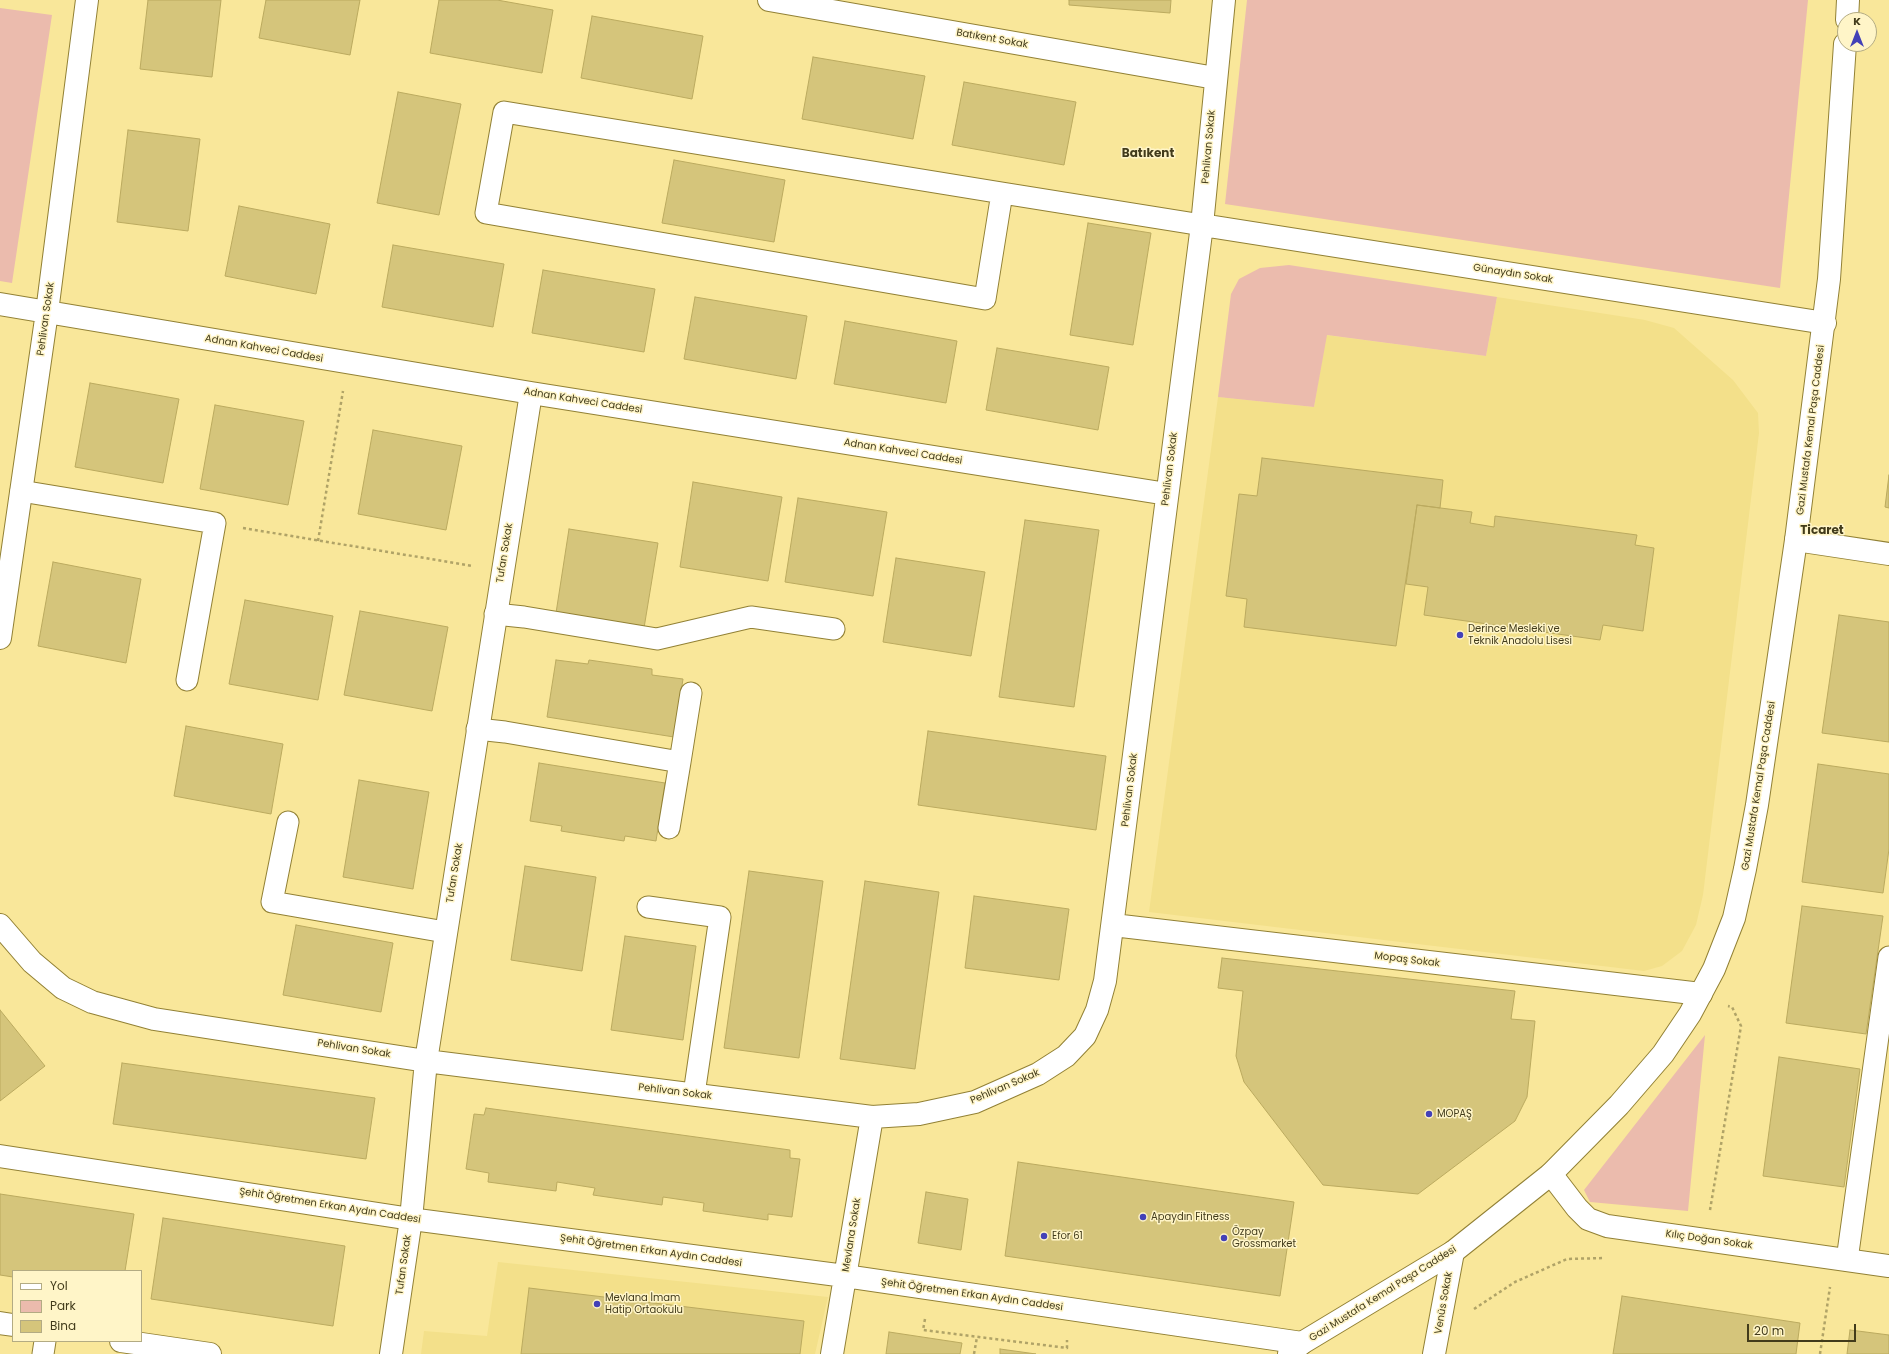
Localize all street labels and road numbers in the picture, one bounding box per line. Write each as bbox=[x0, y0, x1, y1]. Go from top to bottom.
street label: Batıkent Sokak bbox=[955, 27, 1029, 51]
street label: Pehlivan Sokak bbox=[1200, 110, 1218, 184]
street label: Günaydın Sokak bbox=[1472, 262, 1554, 286]
street label: Pehlivan Sokak bbox=[35, 281, 57, 357]
street label: Adnan Kahveci Caddesi bbox=[204, 333, 324, 365]
street label: Gazi Mustafa Kemal Paşa Caddesi bbox=[1795, 344, 1827, 516]
street label: Adnan Kahveci Caddesi bbox=[523, 386, 643, 416]
street label: Pehlivan Sokak bbox=[1160, 432, 1180, 506]
street label: Adnan Kahveci Caddesi bbox=[843, 437, 963, 467]
street label: Tufan Sokak bbox=[494, 522, 516, 584]
street label: Gazi Mustafa Kemal Paşa Caddesi bbox=[1740, 701, 1778, 871]
street label: Pehlivan Sokak bbox=[1120, 753, 1140, 827]
street label: Tufan Sokak bbox=[444, 842, 466, 904]
street label: Mopaş Sokak bbox=[1374, 950, 1440, 970]
street label: Pehlivan Sokak bbox=[316, 1037, 392, 1061]
street label: Pehlivan Sokak bbox=[969, 1067, 1041, 1107]
street label: Pehlivan Sokak bbox=[638, 1082, 712, 1102]
street label: Şehit Öğretmen Erkan Aydın Caddesi bbox=[239, 1186, 421, 1226]
street label: Mevlana Sokak bbox=[840, 1197, 864, 1273]
street label: Kılıç Doğan Sokak bbox=[1665, 1228, 1753, 1252]
street label: Şehit Öğretmen Erkan Aydın Caddesi bbox=[559, 1232, 743, 1270]
street label: Tufan Sokak bbox=[394, 1234, 414, 1296]
street label: Gazi Mustafa Kemal Paşa Caddesi bbox=[1307, 1244, 1459, 1344]
street label: Venüs Sokak bbox=[1433, 1271, 1455, 1335]
street label: Şehit Öğretmen Erkan Aydın Caddesi bbox=[880, 1276, 1064, 1314]

